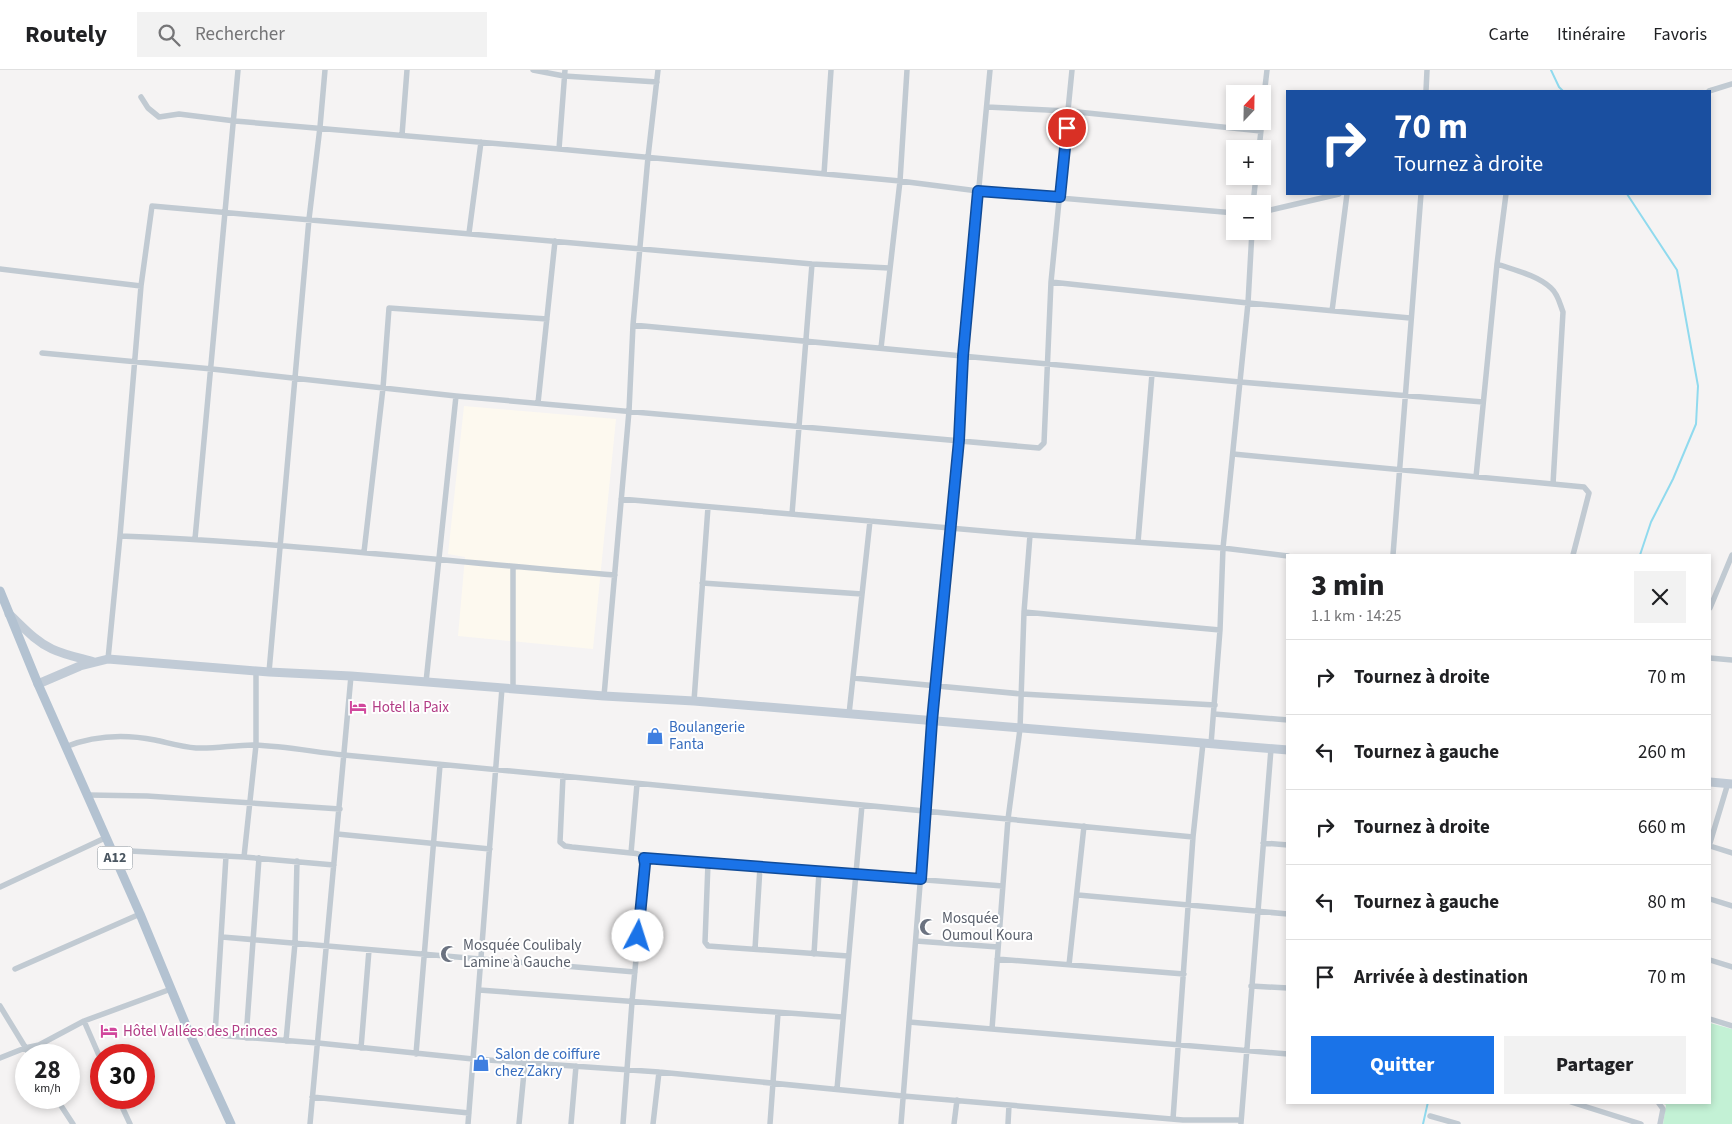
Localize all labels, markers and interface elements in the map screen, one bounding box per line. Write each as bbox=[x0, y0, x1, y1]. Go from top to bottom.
search box bbox=[137, 12, 487, 57]
text: Routely bbox=[25, 17, 107, 52]
icon: search bbox=[155, 21, 183, 49]
text: Rechercher bbox=[195, 21, 285, 48]
text: Carte bbox=[1489, 22, 1529, 47]
text: Itinéraire bbox=[1557, 22, 1625, 47]
text: Favoris bbox=[1653, 22, 1707, 47]
north arrow bbox=[1226, 85, 1271, 130]
map controls bbox=[1226, 85, 1271, 240]
text: 70 m bbox=[1394, 102, 1468, 152]
pin bbox=[1046, 107, 1088, 149]
icon: right bbox=[1311, 110, 1376, 175]
icon: arrive bbox=[1053, 114, 1081, 142]
button: + bbox=[1226, 140, 1271, 185]
text: Tournez à droite bbox=[1394, 148, 1543, 180]
button: − bbox=[1226, 195, 1271, 240]
text: 3 min bbox=[1311, 564, 1385, 607]
button: close bbox=[1634, 571, 1686, 623]
text: 1.1 km · 14:25 bbox=[1311, 605, 1401, 627]
icon: right bbox=[1311, 663, 1339, 691]
text: Tournez à droite bbox=[1354, 664, 1490, 691]
text: 70 m bbox=[1648, 664, 1686, 691]
hotel icon: Hotel la Paix bbox=[348, 697, 368, 717]
place label: Hotel la Paix bbox=[372, 697, 449, 718]
place label: Boulangerie Fanta bbox=[669, 717, 745, 755]
shop icon: Boulangerie Fanta bbox=[645, 726, 665, 746]
icon: left bbox=[1311, 738, 1339, 766]
text: Tournez à gauche bbox=[1354, 739, 1499, 766]
text: 260 m bbox=[1638, 739, 1686, 766]
icon: right bbox=[1311, 813, 1339, 841]
text: Tournez à droite bbox=[1354, 814, 1490, 841]
text: 660 m bbox=[1638, 814, 1686, 841]
road number: A12 bbox=[98, 846, 132, 870]
icon: left bbox=[1311, 888, 1339, 916]
text: Tournez à gauche bbox=[1354, 889, 1499, 916]
text: 80 m bbox=[1648, 889, 1686, 916]
place label: Mosquée Oumoul Koura bbox=[942, 908, 1033, 946]
position arrow bbox=[611, 909, 663, 961]
mosque icon: Mosquée Oumoul Koura bbox=[918, 917, 938, 937]
place label: Mosquée Coulibaly Lamine à Gauche bbox=[463, 935, 582, 973]
mosque icon: Mosquée Coulibaly Lamine à Gauche bbox=[439, 944, 459, 964]
icon: arrive bbox=[1311, 963, 1339, 991]
text: Arrivée à destination bbox=[1354, 964, 1528, 991]
text: 70 m bbox=[1648, 964, 1686, 991]
hotel icon: Hôtel Vallées des Princes bbox=[99, 1021, 119, 1041]
place label: Hôtel Vallées des Princes bbox=[123, 1021, 277, 1042]
button: Quitter bbox=[1311, 1036, 1494, 1094]
button: Partager bbox=[1504, 1036, 1686, 1094]
speed limit sign: 30 bbox=[90, 1044, 155, 1109]
place label: Salon de coiffure chez Zakry bbox=[495, 1044, 600, 1082]
text: 28 bbox=[34, 1052, 61, 1088]
shop icon: Salon de coiffure chez Zakry bbox=[471, 1053, 491, 1073]
text: km/h bbox=[34, 1080, 61, 1097]

